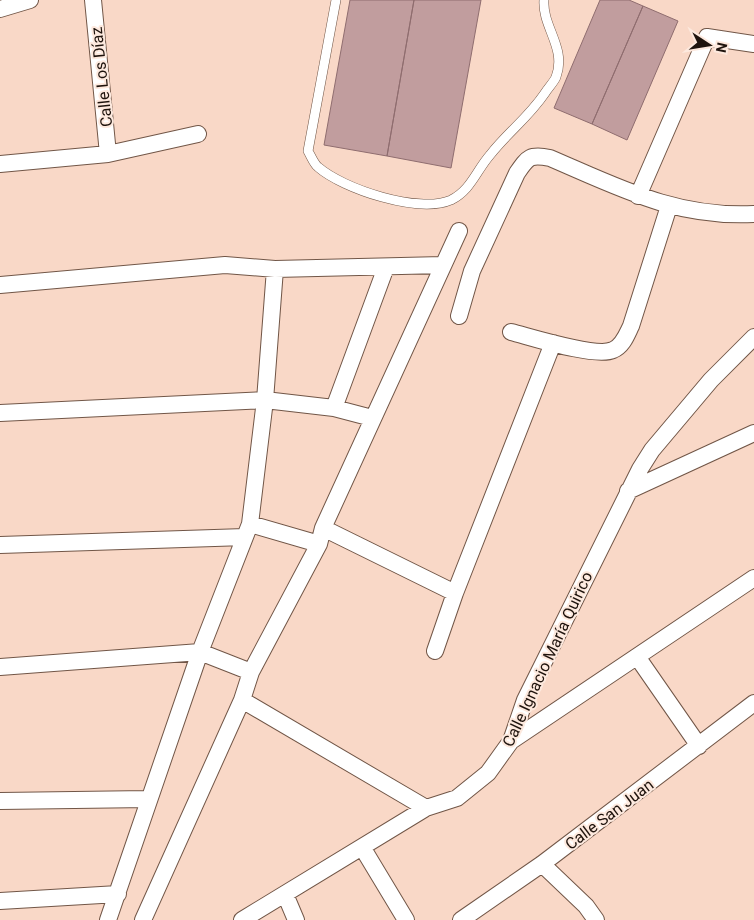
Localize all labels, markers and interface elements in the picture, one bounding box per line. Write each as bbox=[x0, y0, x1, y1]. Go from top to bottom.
north arrow bbox=[684, 20, 734, 70]
street label: Calle Los Díaz bbox=[87, 26, 116, 128]
text: N bbox=[713, 41, 731, 54]
street label: Calle Ignacio María Quirico bbox=[499, 569, 596, 750]
street label: Calle San Juan bbox=[561, 775, 657, 854]

